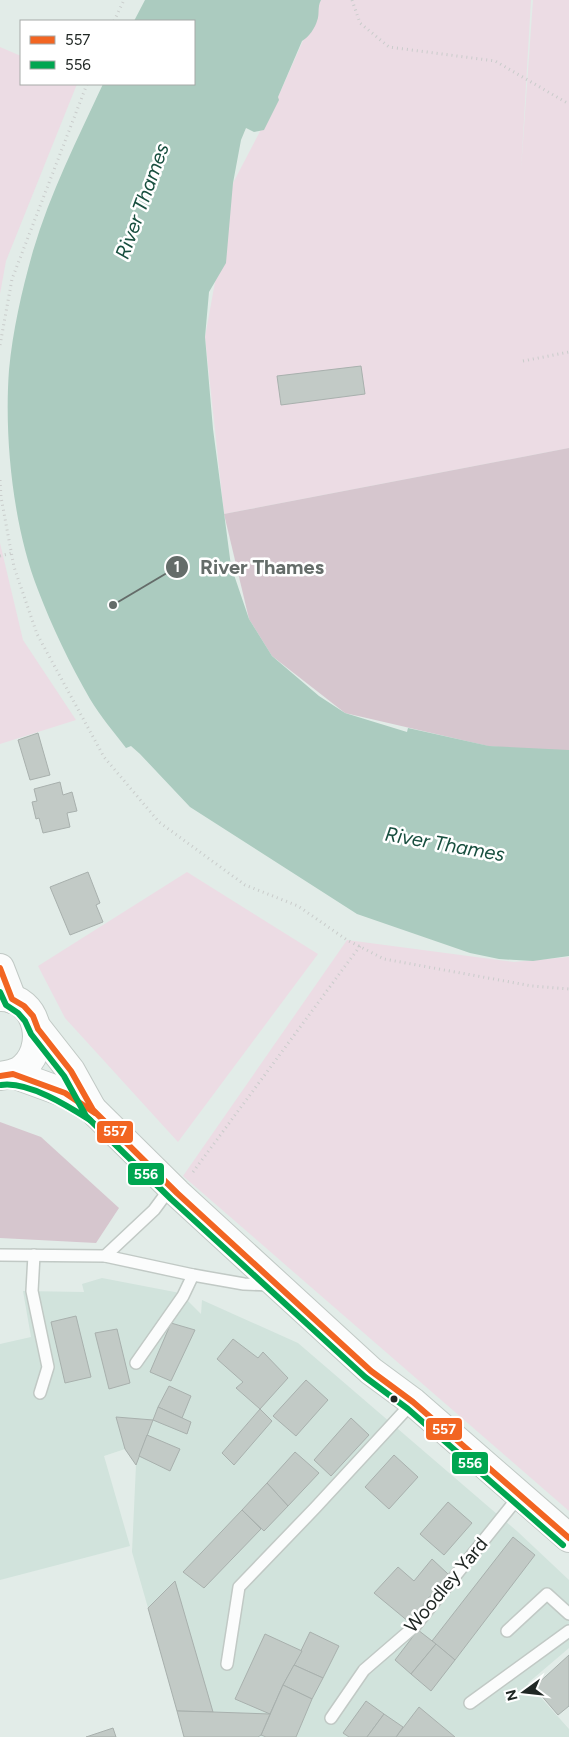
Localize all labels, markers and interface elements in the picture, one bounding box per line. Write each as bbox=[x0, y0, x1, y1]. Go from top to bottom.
legend bbox=[20, 20, 195, 85]
text: 557 bbox=[65, 31, 90, 49]
text: 556 bbox=[65, 56, 91, 74]
water label: River Thames bbox=[110, 139, 174, 262]
callout: River Thames bbox=[165, 549, 334, 584]
text: River Thames bbox=[200, 555, 324, 579]
text: 1 bbox=[174, 558, 180, 576]
water label: River Thames bbox=[383, 822, 507, 866]
line badge: 557 bbox=[96, 1120, 134, 1144]
text: 557 bbox=[103, 1123, 127, 1140]
line badge: 556 bbox=[127, 1162, 165, 1186]
text: 556 bbox=[134, 1166, 158, 1183]
unlabelled marker bbox=[389, 1394, 399, 1404]
line badge: 557 bbox=[425, 1417, 463, 1441]
text: 557 bbox=[432, 1421, 456, 1438]
line badge: 556 bbox=[451, 1451, 489, 1475]
text: 556 bbox=[458, 1455, 482, 1472]
street label: Woodley Yard bbox=[400, 1533, 492, 1637]
north arrow bbox=[499, 1667, 549, 1717]
text: N bbox=[502, 1688, 522, 1703]

